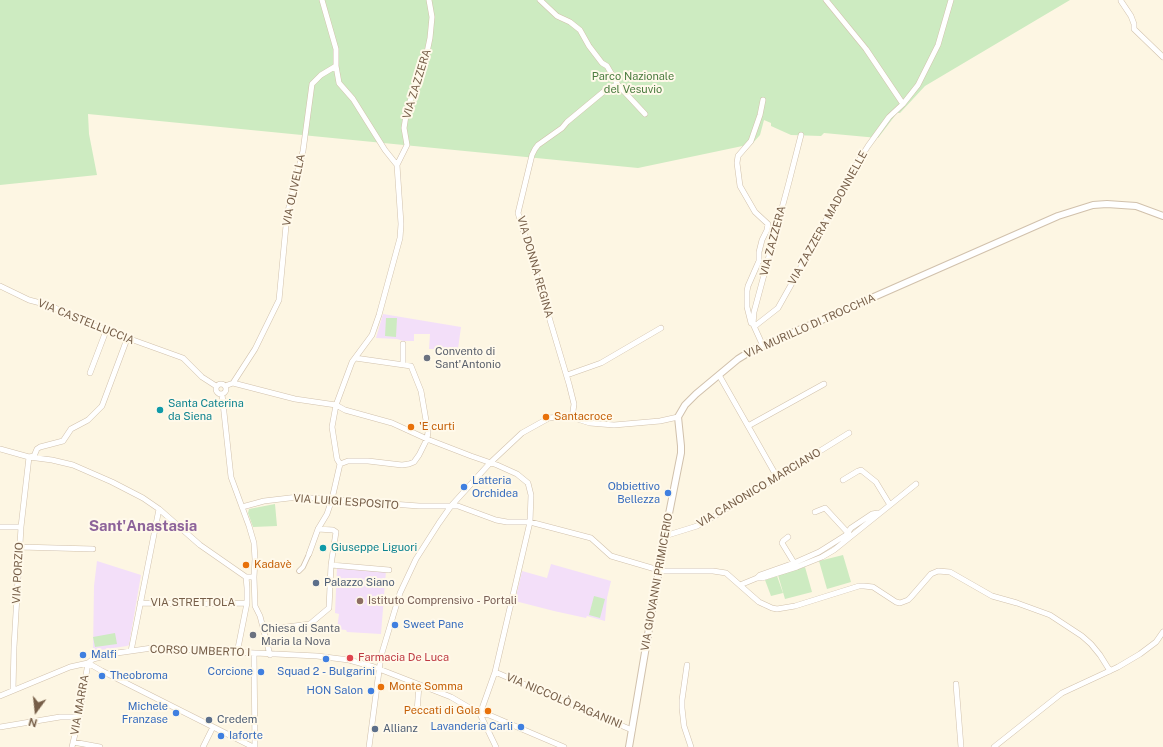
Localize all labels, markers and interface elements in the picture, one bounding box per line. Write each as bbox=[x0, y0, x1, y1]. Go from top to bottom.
street label: VIA ZAZZERA bbox=[400, 48, 434, 120]
park label: Parco Nazionale del Vesuvio bbox=[592, 70, 674, 96]
street label: VIA ZAZZERA MADONNELLE bbox=[786, 149, 870, 287]
street label: VIA OLIVELLA bbox=[280, 153, 308, 227]
street label: VIA ZAZZERA bbox=[757, 204, 789, 278]
street label: VIA DONNA REGINA bbox=[514, 215, 556, 319]
street label: VIA MURILLO DI TROCCHIA bbox=[742, 291, 878, 361]
street label: VIA CASTELLUCCIA bbox=[36, 297, 136, 347]
place label: Convento di Sant'Antonio bbox=[435, 345, 501, 371]
marker: Convento di Sant'Antonio bbox=[422, 353, 432, 363]
place label: Santa Caterina da Siena bbox=[168, 397, 244, 423]
marker: Santa Caterina da Siena bbox=[155, 405, 165, 415]
place label: Santacroce bbox=[554, 410, 612, 424]
marker: Santacroce bbox=[541, 412, 551, 422]
place label: 'E curti bbox=[419, 420, 455, 434]
marker: 'E curti bbox=[406, 422, 416, 432]
street label: VIA CANONICO MARCIANO bbox=[695, 446, 823, 530]
place label: Latteria Orchidea bbox=[472, 474, 518, 500]
place label: Obbiettivo Bellezza bbox=[608, 480, 660, 506]
marker: Latteria Orchidea bbox=[459, 482, 469, 492]
marker: Obbiettivo Bellezza bbox=[663, 488, 673, 498]
street label: VIA LUIGI ESPOSITO bbox=[293, 492, 399, 512]
street label: VIA GIOVANNI PRIMICERIO bbox=[638, 512, 676, 652]
district label: Sant'Anastasia bbox=[89, 517, 197, 535]
place label: Giuseppe Liguori bbox=[331, 541, 417, 555]
street label: VIA PORZIO bbox=[10, 542, 26, 604]
marker: Giuseppe Liguori bbox=[318, 543, 328, 553]
place label: Kadavè bbox=[254, 558, 292, 572]
marker: Kadavè bbox=[241, 560, 251, 570]
place label: Palazzo Siano bbox=[324, 576, 395, 590]
marker: Palazzo Siano bbox=[311, 578, 321, 588]
place label: Istituto Comprensivo - Portali bbox=[368, 594, 517, 608]
street label: VIA STRETTOLA bbox=[151, 596, 235, 610]
marker: Istituto Comprensivo - Portali bbox=[355, 596, 365, 606]
place label: Sweet Pane bbox=[403, 618, 464, 632]
marker: Sweet Pane bbox=[390, 620, 400, 630]
place label: Chiesa di Santa Maria la Nova bbox=[261, 622, 340, 648]
marker: Chiesa di Santa Maria la Nova bbox=[248, 630, 258, 640]
street label: CORSO UMBERTO I bbox=[150, 643, 250, 659]
place label: Malfi bbox=[91, 648, 117, 662]
marker: Malfi bbox=[78, 650, 88, 660]
place label: Farmacia De Luca bbox=[358, 651, 449, 665]
marker: Farmacia De Luca bbox=[345, 653, 355, 663]
marker: Squad 2 - Bulgarini bbox=[321, 654, 331, 664]
place label: Corcione bbox=[208, 665, 253, 679]
place label: Squad 2 - Bulgarini bbox=[277, 665, 375, 679]
marker: Corcione bbox=[256, 667, 266, 677]
place label: Theobroma bbox=[110, 669, 168, 683]
marker: Theobroma bbox=[97, 671, 107, 681]
street label: VIA NICCOLÒ PAGANINI bbox=[504, 671, 624, 731]
street label: VIA MARRA bbox=[68, 674, 92, 736]
place label: Monte Somma bbox=[389, 680, 463, 694]
marker: Monte Somma bbox=[376, 682, 386, 692]
place label: HON Salon bbox=[306, 684, 363, 698]
marker: HON Salon bbox=[366, 686, 376, 696]
north arrow bbox=[16, 691, 56, 731]
place label: Michele Franzase bbox=[122, 700, 168, 726]
place label: Peccati di Gola bbox=[404, 704, 480, 718]
marker: Peccati di Gola bbox=[483, 706, 493, 716]
marker: Michele Franzase bbox=[171, 708, 181, 718]
place label: Credem bbox=[217, 713, 257, 727]
marker: Credem bbox=[204, 715, 214, 725]
text: N bbox=[27, 716, 39, 730]
place label: Lavanderia Carli bbox=[431, 720, 513, 734]
place label: Allianz bbox=[383, 722, 418, 736]
marker: Lavanderia Carli bbox=[516, 722, 526, 732]
marker: Allianz bbox=[370, 724, 380, 734]
place label: Iaforte bbox=[229, 729, 263, 743]
marker: Iaforte bbox=[216, 731, 226, 741]

